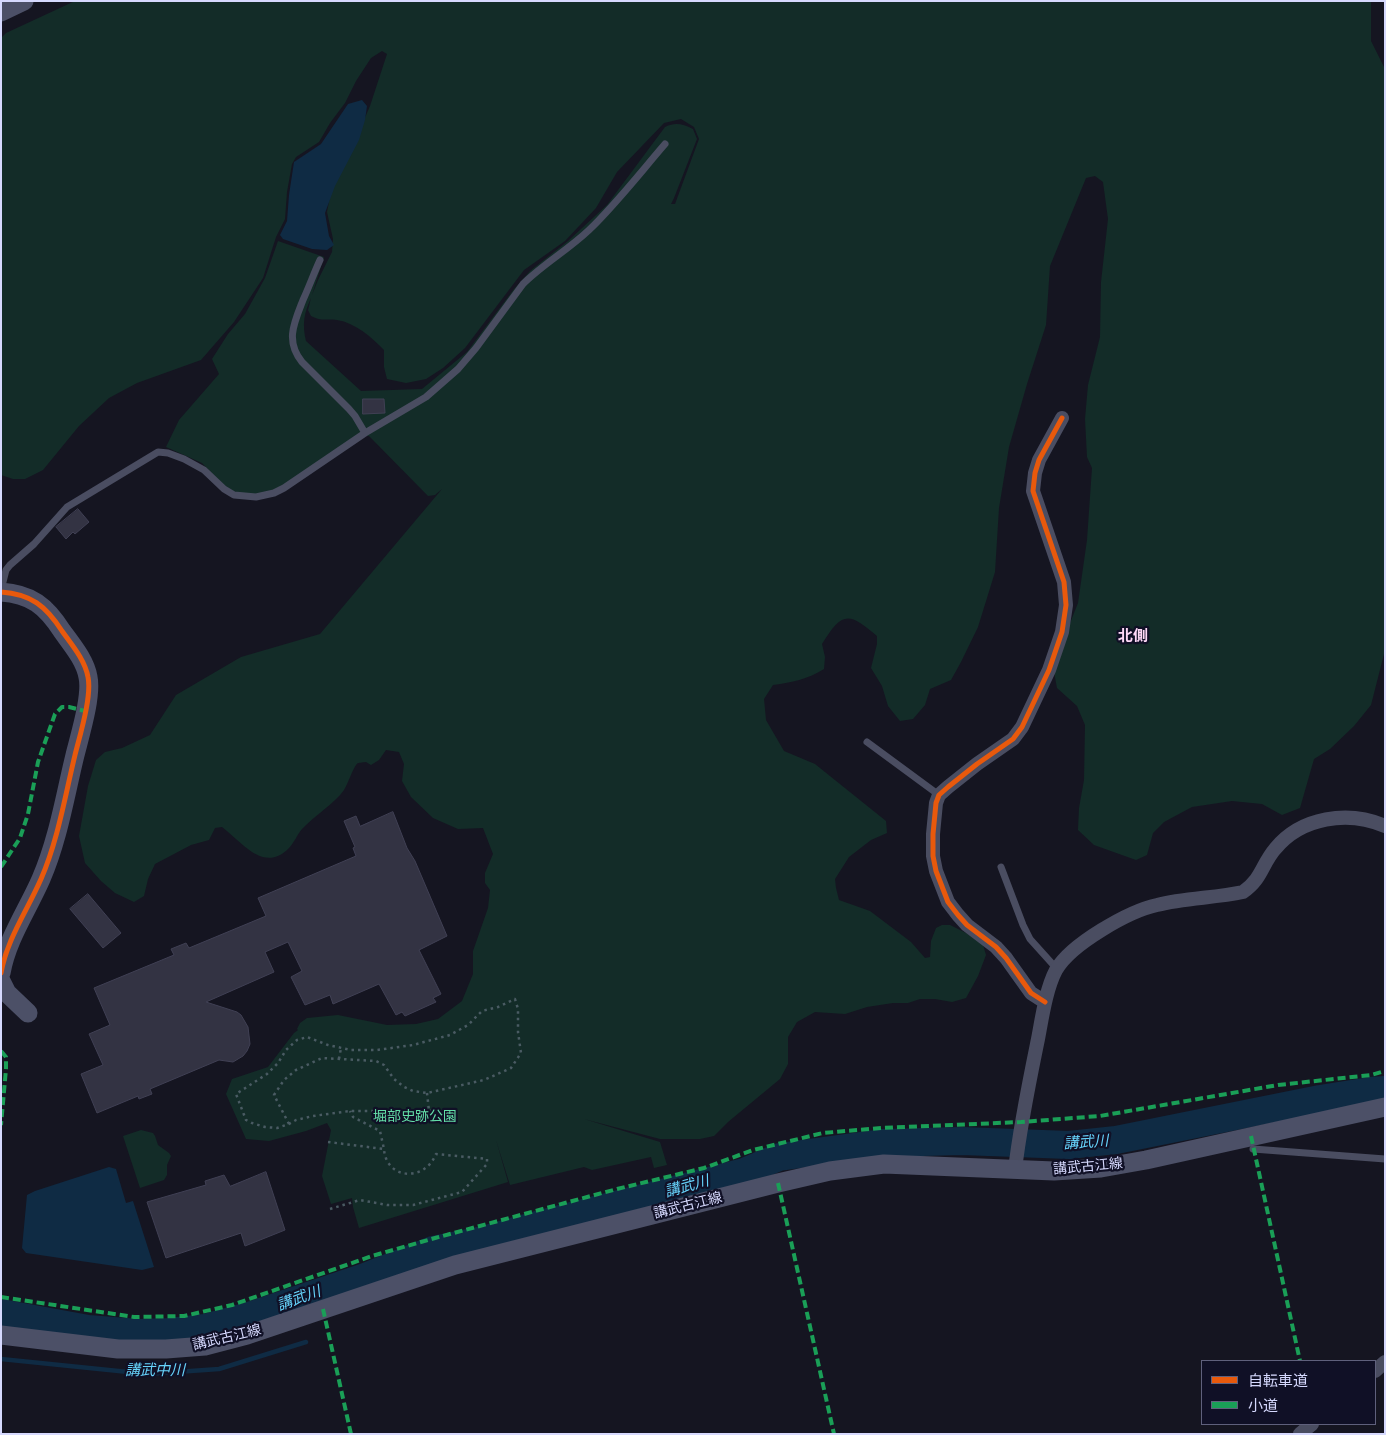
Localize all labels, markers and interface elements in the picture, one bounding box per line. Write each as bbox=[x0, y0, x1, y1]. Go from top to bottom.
district label: 北側 bbox=[1118, 628, 1148, 646]
park label: 堀部史跡公園 bbox=[373, 1109, 457, 1125]
water label: 講武川 bbox=[1063, 1132, 1109, 1154]
street label: 講武古江線 bbox=[1052, 1156, 1124, 1178]
water label: 講武川 bbox=[663, 1172, 711, 1202]
street label: 講武古江線 bbox=[652, 1189, 724, 1223]
water label: 講武川 bbox=[275, 1283, 323, 1315]
street label: 講武古江線 bbox=[191, 1322, 263, 1354]
legend bbox=[1201, 1360, 1376, 1425]
water label: 講武中川 bbox=[125, 1362, 185, 1380]
text: 自転車道 bbox=[1248, 1372, 1308, 1390]
text: 小道 bbox=[1248, 1397, 1278, 1415]

